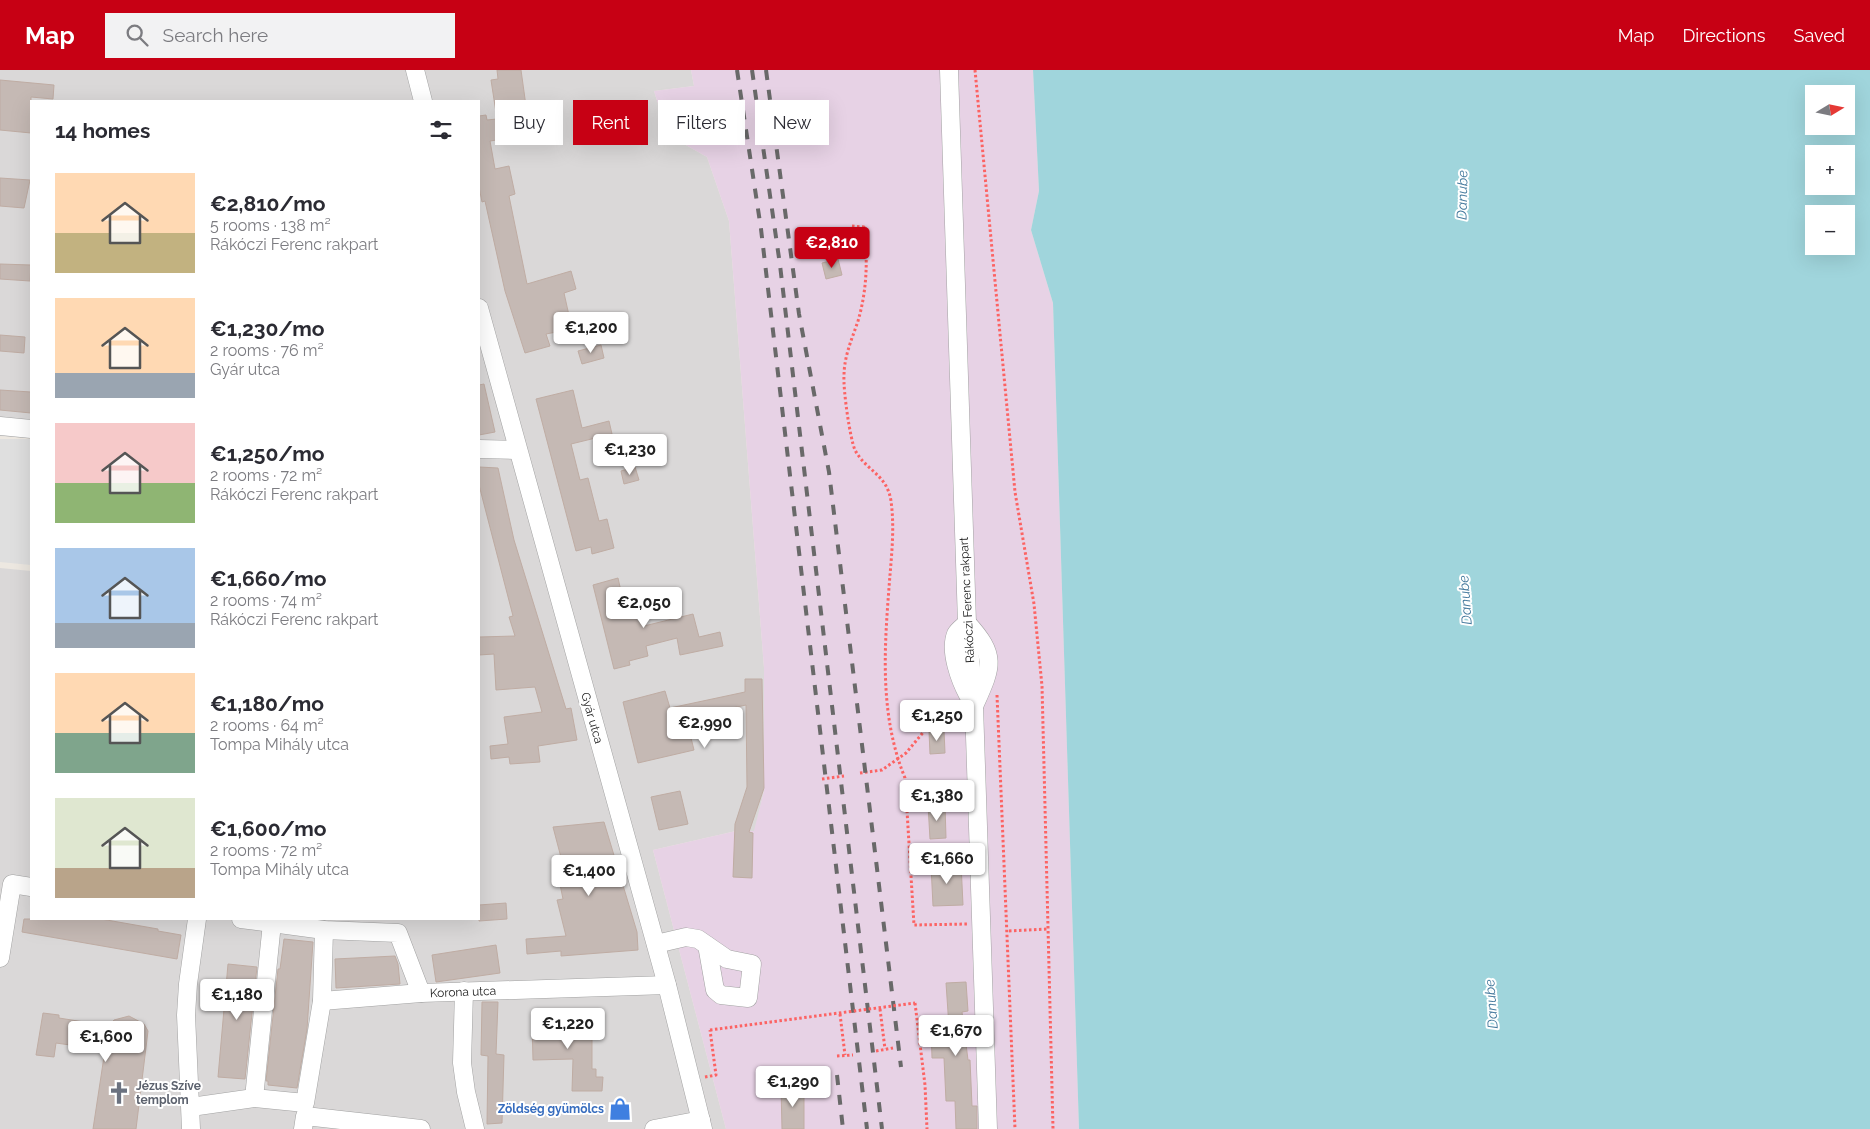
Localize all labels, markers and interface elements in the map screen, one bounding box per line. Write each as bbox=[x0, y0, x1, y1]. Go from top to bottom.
search box bbox=[105, 13, 455, 58]
text: Map bbox=[25, 21, 75, 50]
icon: search bbox=[123, 21, 151, 49]
text: Search here bbox=[163, 24, 268, 46]
text: Map bbox=[1618, 25, 1654, 46]
text: Directions bbox=[1682, 25, 1766, 46]
text: Saved bbox=[1794, 25, 1845, 46]
north arrow bbox=[1805, 85, 1855, 135]
map controls bbox=[1805, 85, 1855, 255]
chip: Buy bbox=[495, 100, 563, 145]
chip: Rent bbox=[573, 100, 648, 145]
chip: Filters bbox=[658, 100, 745, 145]
chip: New bbox=[755, 100, 829, 145]
icon: filters bbox=[427, 116, 455, 144]
text: 14 homes bbox=[55, 118, 150, 143]
button: + bbox=[1805, 145, 1855, 195]
water label: Danube bbox=[1454, 170, 1470, 220]
text: €2,810/mo bbox=[210, 191, 325, 216]
icon: home bbox=[95, 193, 155, 253]
button: − bbox=[1805, 205, 1855, 255]
text: 5 rooms · 138 m² bbox=[210, 216, 331, 235]
pin: €2,810 bbox=[791, 226, 873, 269]
text: €2,810 bbox=[806, 233, 858, 252]
text: Rákóczi Ferenc rakpart bbox=[210, 235, 378, 254]
pin: €1,200 bbox=[550, 312, 632, 354]
text: €1,230/mo bbox=[210, 316, 325, 341]
icon: home bbox=[95, 318, 155, 378]
text: €1,200 bbox=[564, 318, 618, 337]
text: 2 rooms · 76 m² bbox=[210, 341, 324, 360]
text: Gyár utca bbox=[210, 360, 280, 379]
pin: €1,230 bbox=[589, 434, 671, 476]
text: €1,230 bbox=[604, 440, 656, 459]
text: €1,250/mo bbox=[210, 441, 324, 466]
icon: home bbox=[95, 443, 155, 503]
text: 2 rooms · 72 m² bbox=[210, 466, 322, 485]
text: Rákóczi Ferenc rakpart bbox=[210, 485, 378, 504]
street label: Rákóczi Ferenc rakpart bbox=[957, 537, 977, 663]
text: €1,660/mo bbox=[210, 566, 326, 591]
icon: home bbox=[95, 568, 155, 628]
water label: Danube bbox=[1455, 574, 1475, 625]
pin: €2,050 bbox=[603, 586, 685, 629]
text: 2 rooms · 74 m² bbox=[210, 591, 322, 610]
text: €2,050 bbox=[617, 593, 671, 612]
text: Rákóczi Ferenc rakpart bbox=[210, 610, 378, 629]
text: €1,180/mo bbox=[210, 691, 324, 716]
street label: Gyár utca bbox=[578, 691, 606, 745]
icon: home bbox=[95, 693, 155, 753]
pin: €1,250 bbox=[896, 700, 978, 742]
pin: €2,990 bbox=[664, 706, 746, 749]
text: €1,250 bbox=[911, 706, 963, 725]
text: €2,990 bbox=[678, 713, 732, 732]
text: 2 rooms · 64 m² bbox=[210, 716, 324, 735]
text: Tompa Mihály utca bbox=[210, 735, 349, 754]
pin: €1,380 bbox=[896, 780, 978, 822]
text: €1,380 bbox=[911, 786, 963, 805]
text: €1,600/mo bbox=[210, 816, 327, 841]
icon: home bbox=[95, 818, 155, 878]
text: 2 rooms · 72 m² bbox=[210, 841, 322, 860]
pin: €1,660 bbox=[906, 842, 988, 885]
text: €1,660 bbox=[920, 849, 974, 868]
pin: €1,400 bbox=[548, 854, 630, 897]
text: Tompa Mihály utca bbox=[210, 860, 349, 879]
text: €1,400 bbox=[562, 861, 616, 880]
pin: €1,180 bbox=[196, 978, 278, 1021]
water label: Danube bbox=[1481, 978, 1501, 1029]
street label: Korona utca bbox=[430, 984, 496, 1000]
text: €1,180 bbox=[211, 985, 263, 1004]
pin: €1,220 bbox=[527, 1008, 609, 1050]
text: €1,220 bbox=[542, 1014, 594, 1033]
pin: €1,670 bbox=[915, 1014, 997, 1057]
pin: €1,600 bbox=[65, 1020, 147, 1063]
text: €1,670 bbox=[930, 1021, 982, 1040]
text: €1,600 bbox=[79, 1027, 133, 1046]
pin: €1,290 bbox=[752, 1066, 834, 1108]
text: €1,290 bbox=[767, 1072, 819, 1091]
place label: Jézus Szíve templom bbox=[136, 1079, 201, 1107]
church icon: Jézus Szíve templom bbox=[106, 1080, 132, 1106]
shop icon: Zöldség gyümölcs bbox=[607, 1096, 633, 1122]
place label: Zöldség gyümölcs bbox=[498, 1102, 604, 1116]

